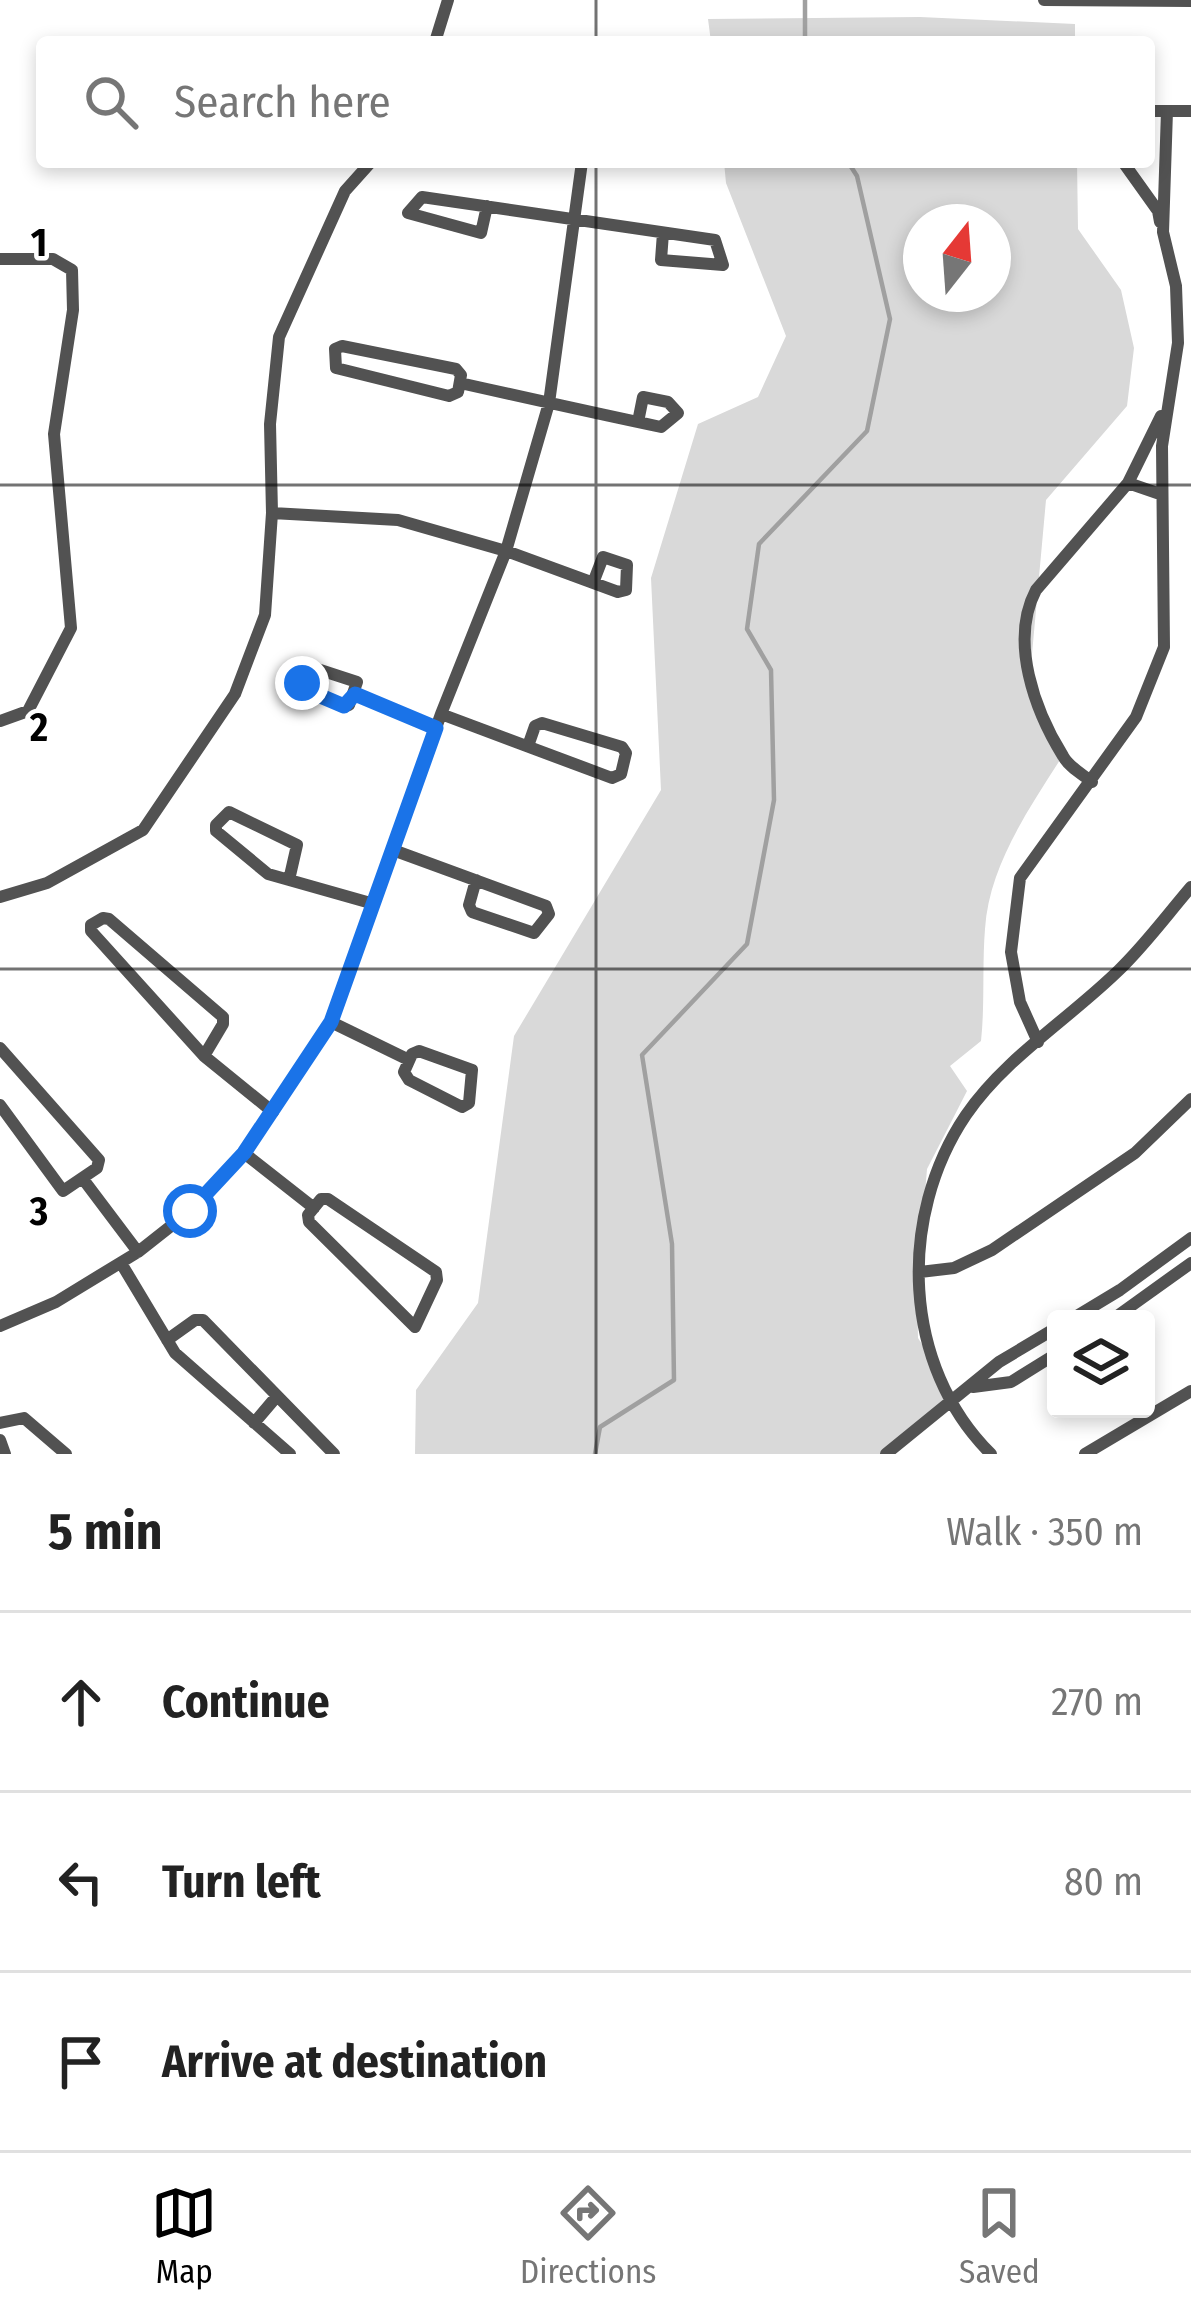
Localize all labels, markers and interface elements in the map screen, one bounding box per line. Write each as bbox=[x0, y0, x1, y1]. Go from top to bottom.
search box bbox=[36, 36, 1155, 168]
icon: search bbox=[78, 69, 144, 135]
text: Search here bbox=[174, 75, 391, 129]
north arrow bbox=[903, 204, 1011, 312]
text: 1 bbox=[31, 220, 47, 266]
route end bbox=[275, 656, 329, 710]
text: 2 bbox=[29, 705, 48, 751]
route start bbox=[163, 1184, 217, 1238]
text: 3 bbox=[29, 1189, 48, 1235]
map controls bbox=[1047, 1310, 1155, 1418]
button: layers bbox=[1047, 1310, 1155, 1418]
text: 5 min bbox=[48, 1501, 163, 1563]
text: Walk · 350 m bbox=[946, 1509, 1143, 1555]
icon: ahead bbox=[48, 1669, 114, 1735]
text: Continue bbox=[162, 1675, 330, 1729]
text: 270 m bbox=[1051, 1679, 1143, 1725]
icon: left bbox=[48, 1849, 114, 1915]
text: Turn left bbox=[162, 1855, 321, 1909]
text: 80 m bbox=[1064, 1859, 1143, 1905]
icon: arrive bbox=[48, 2029, 114, 2095]
text: Arrive at destination bbox=[162, 2035, 547, 2089]
tab: Map bbox=[151, 2180, 217, 2292]
tab: Directions bbox=[520, 2180, 656, 2292]
tab: Saved bbox=[959, 2180, 1040, 2292]

